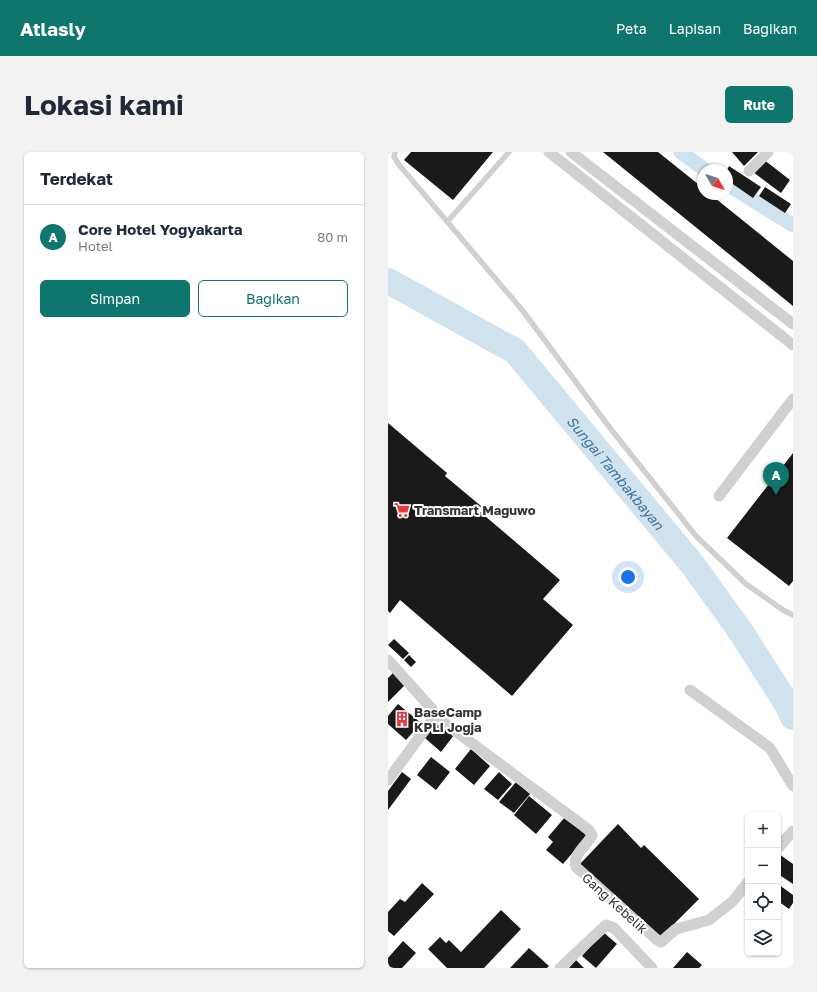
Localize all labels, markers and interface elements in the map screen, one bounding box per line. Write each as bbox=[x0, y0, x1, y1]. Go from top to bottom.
text: Atlasly bbox=[20, 17, 86, 40]
text: Peta bbox=[616, 20, 647, 37]
text: Lapisan bbox=[669, 20, 721, 37]
text: Bagikan bbox=[743, 20, 797, 37]
button: Rute bbox=[725, 86, 793, 123]
text: Lokasi kami bbox=[24, 88, 184, 121]
north arrow bbox=[697, 164, 733, 200]
text: Terdekat bbox=[40, 168, 113, 189]
text: Core Hotel Yogyakarta bbox=[78, 220, 242, 238]
text: A bbox=[48, 229, 58, 245]
text: 80 m bbox=[317, 229, 348, 245]
text: Hotel bbox=[78, 238, 113, 254]
button: Simpan bbox=[40, 280, 190, 317]
button: Bagikan bbox=[198, 280, 348, 317]
water label: Sungai Tambakbayan bbox=[564, 412, 669, 534]
pin: A bbox=[763, 462, 789, 495]
supermarket icon: Transmart Maguwo bbox=[393, 501, 411, 519]
place label: Transmart Maguwo bbox=[414, 502, 536, 518]
your location bbox=[618, 567, 638, 587]
place label: BaseCamp KPLI Jogja bbox=[414, 704, 482, 735]
building icon: BaseCamp KPLI Jogja bbox=[393, 710, 411, 728]
map controls bbox=[745, 812, 781, 956]
button: + bbox=[745, 812, 781, 848]
button: − bbox=[745, 848, 781, 884]
street label: Gang Kebelik bbox=[579, 869, 652, 937]
button: locate bbox=[745, 884, 781, 920]
button: layers bbox=[745, 920, 781, 956]

